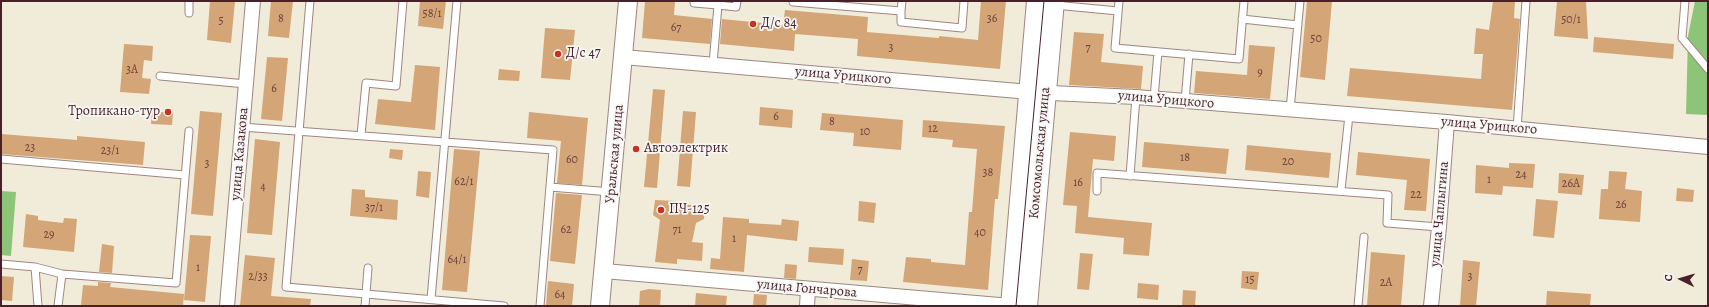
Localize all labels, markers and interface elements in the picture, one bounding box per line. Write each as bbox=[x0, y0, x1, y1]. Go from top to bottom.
house number: 58/1 bbox=[422, 7, 442, 21]
house number: 8 bbox=[278, 12, 284, 26]
house number: 36 bbox=[987, 12, 997, 26]
house number: 50/1 bbox=[1561, 13, 1581, 27]
house number: 5 bbox=[218, 14, 224, 28]
place label: Д/с 84 bbox=[761, 16, 797, 32]
marker: Д/с 84 bbox=[748, 19, 758, 29]
house number: 67 bbox=[671, 21, 681, 35]
house number: 50 bbox=[1310, 32, 1322, 46]
house number: 3 bbox=[889, 41, 893, 55]
house number: 7 bbox=[1085, 41, 1091, 55]
place label: Д/с 47 bbox=[566, 46, 601, 62]
marker: Д/с 47 bbox=[553, 49, 563, 59]
house number: 3А bbox=[126, 63, 138, 77]
street label: улица Урицкого bbox=[794, 63, 892, 89]
house number: 9 bbox=[1257, 66, 1263, 80]
house number: 6 bbox=[271, 82, 277, 96]
street label: Комсомольская улица bbox=[1026, 86, 1054, 220]
street label: улица Урицкого bbox=[1117, 87, 1215, 113]
place label: Тропикано-тур bbox=[68, 104, 160, 120]
street label: Уральская улица bbox=[602, 104, 628, 204]
marker: Тропикано-тур bbox=[163, 107, 173, 117]
street label: улица Казакова bbox=[228, 107, 252, 201]
house number: 6 bbox=[773, 110, 779, 124]
street label: улица Урицкого bbox=[1440, 113, 1538, 139]
house number: 8 bbox=[829, 115, 835, 129]
house number: 12 bbox=[928, 122, 938, 136]
house number: 10 bbox=[860, 125, 870, 139]
house number: 23 bbox=[25, 141, 35, 155]
place label: Автоэлектрик bbox=[644, 141, 728, 157]
house number: 23/1 bbox=[101, 144, 119, 158]
marker: Автоэлектрик bbox=[631, 144, 641, 154]
house number: 18 bbox=[1180, 151, 1190, 165]
house number: 60 bbox=[566, 153, 578, 167]
house number: 20 bbox=[1282, 155, 1294, 169]
house number: 3 bbox=[205, 157, 209, 171]
street label: улица Чаплыгина bbox=[1427, 160, 1453, 268]
house number: 38 bbox=[983, 166, 993, 180]
house number: 24 bbox=[1515, 168, 1527, 182]
house number: 1 bbox=[1487, 173, 1491, 187]
house number: 62/1 bbox=[454, 175, 474, 189]
house number: 16 bbox=[1073, 176, 1083, 190]
house number: 26А bbox=[1562, 177, 1580, 191]
house number: 4 bbox=[260, 180, 266, 194]
house number: 22 bbox=[1410, 188, 1422, 202]
house number: 26 bbox=[1615, 198, 1627, 212]
house number: 37/1 bbox=[365, 201, 383, 215]
place label: ПЧ-125 bbox=[669, 202, 710, 218]
marker: ПЧ-125 bbox=[656, 205, 666, 215]
house number: 62 bbox=[560, 223, 572, 237]
house number: 71 bbox=[672, 223, 682, 237]
house number: 40 bbox=[974, 226, 986, 240]
house number: 29 bbox=[43, 228, 55, 242]
house number: 1 bbox=[732, 232, 736, 246]
house number: 64/1 bbox=[447, 253, 467, 267]
north arrow bbox=[1661, 259, 1701, 299]
house number: 1 bbox=[196, 261, 200, 275]
house number: 7 bbox=[857, 263, 863, 277]
house number: 2/33 bbox=[248, 270, 268, 284]
house number: 3 bbox=[1468, 270, 1472, 284]
house number: 15 bbox=[1245, 273, 1255, 287]
text: С bbox=[1661, 274, 1676, 282]
street label: улица Гончарова bbox=[756, 276, 858, 302]
house number: 2А bbox=[1380, 276, 1392, 290]
house number: 64 bbox=[555, 288, 565, 302]

